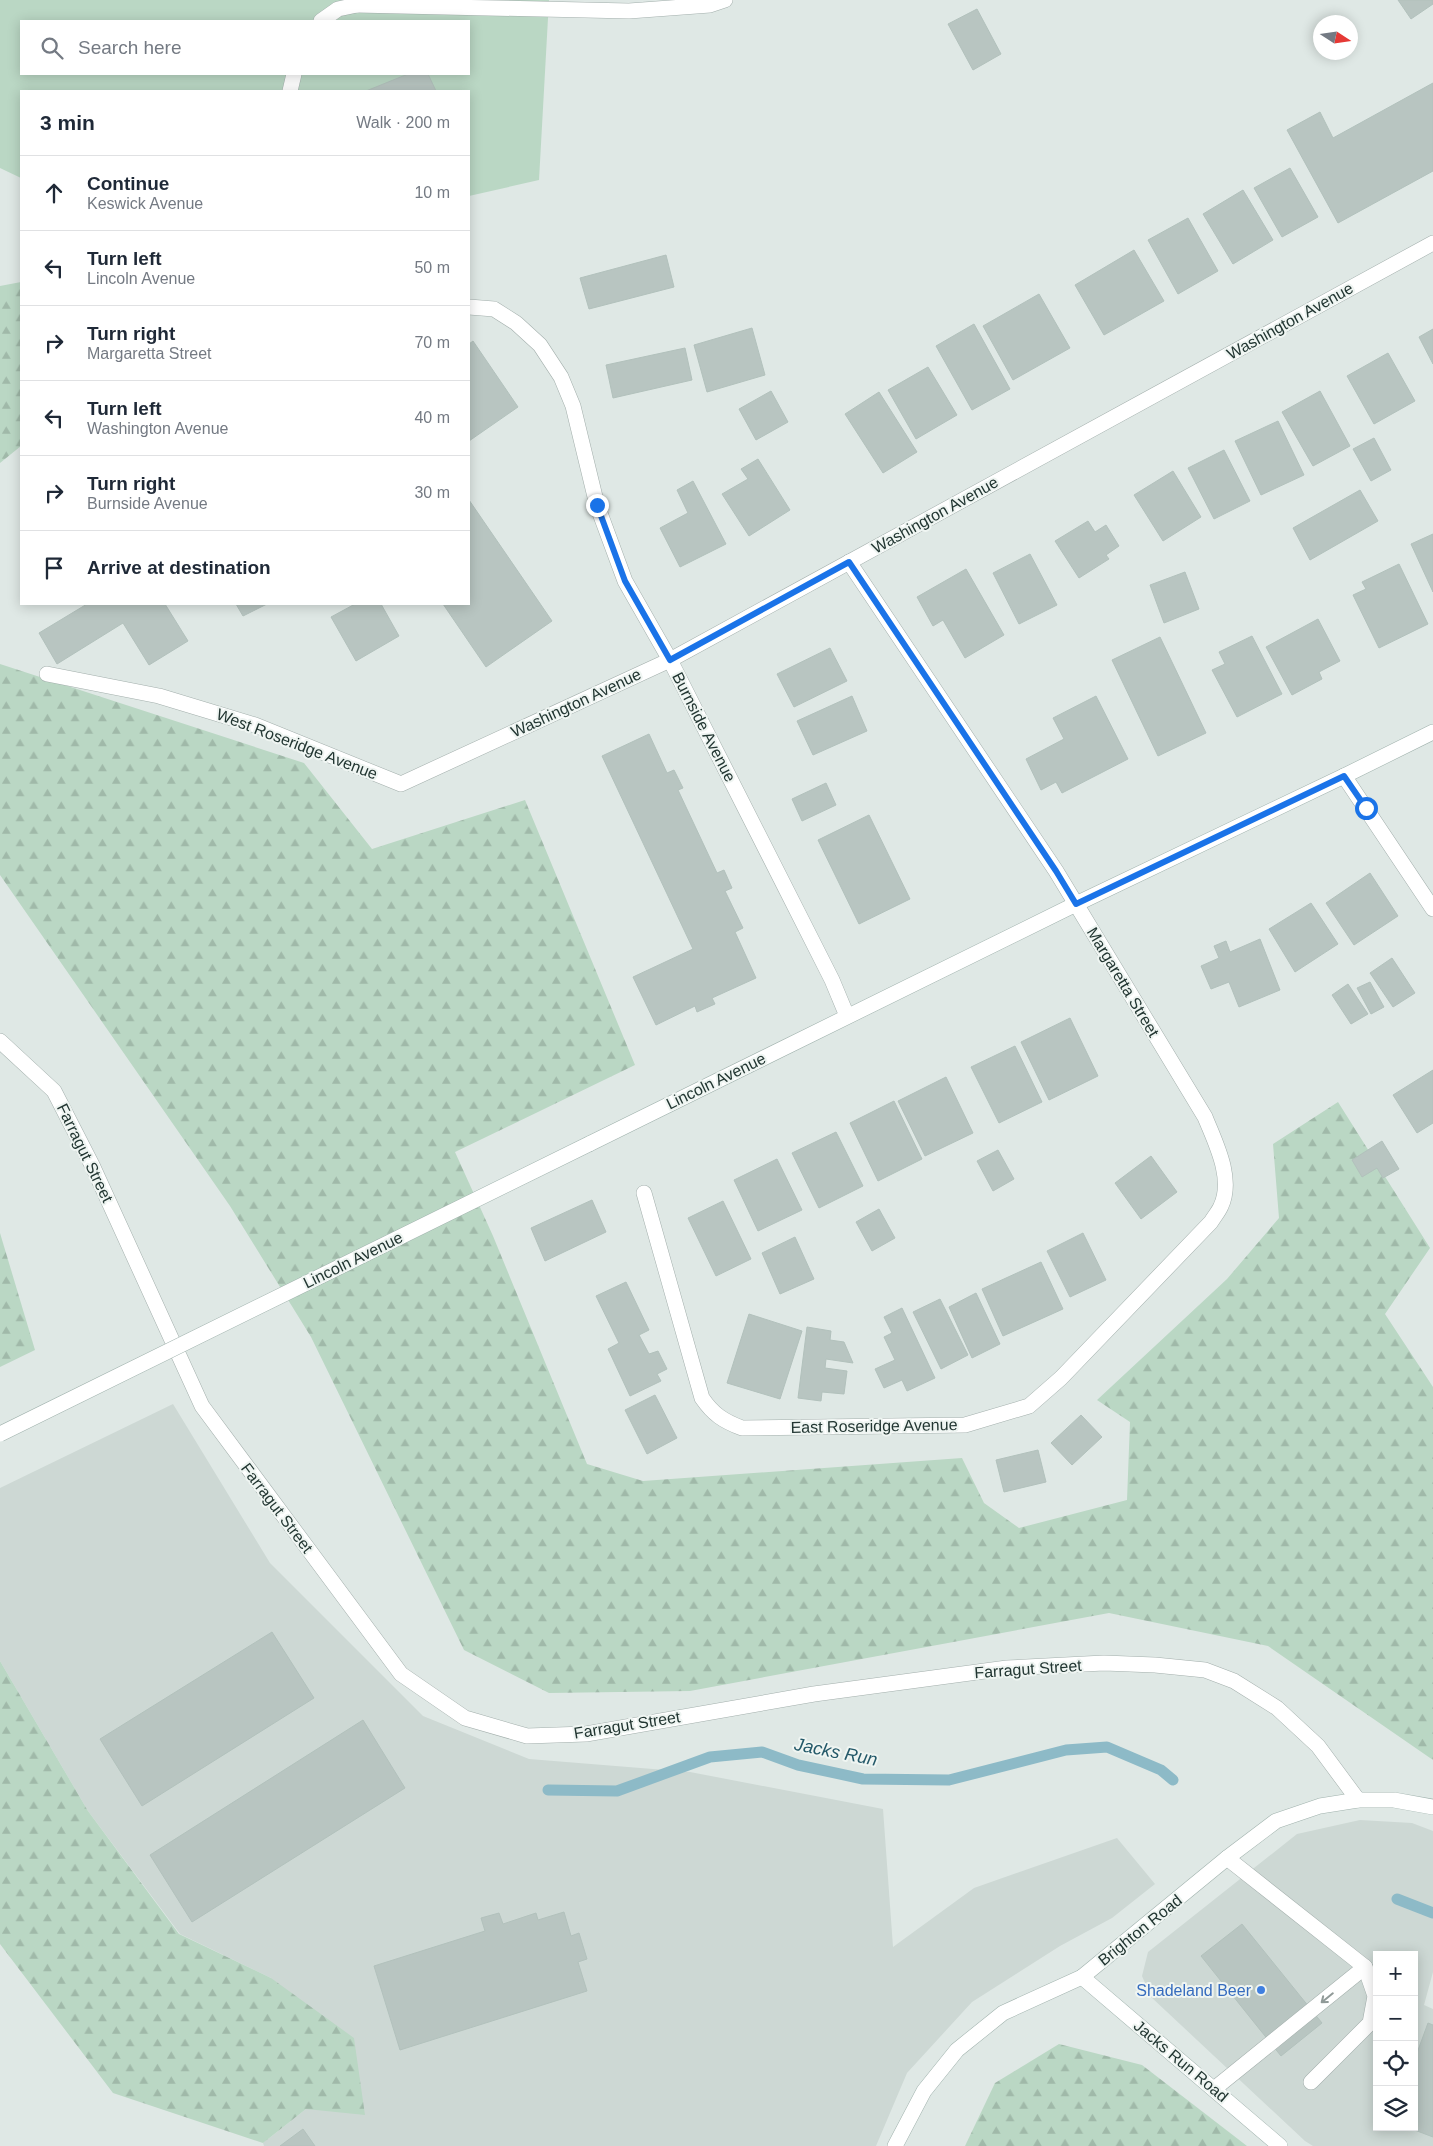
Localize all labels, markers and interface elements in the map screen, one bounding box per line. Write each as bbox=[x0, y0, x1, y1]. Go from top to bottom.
north arrow bbox=[1313, 15, 1358, 60]
search box bbox=[20, 20, 470, 75]
icon: search bbox=[38, 34, 66, 62]
text: Search here bbox=[78, 37, 182, 58]
text: 3 min bbox=[40, 111, 95, 134]
text: Walk · 200 m bbox=[356, 114, 450, 131]
text: Continue bbox=[87, 173, 169, 194]
icon: ahead bbox=[40, 179, 68, 207]
text: 10 m bbox=[414, 184, 450, 201]
text: Keswick Avenue bbox=[87, 195, 203, 212]
text: Turn left bbox=[87, 248, 162, 269]
icon: left bbox=[40, 254, 68, 282]
text: 50 m bbox=[414, 259, 450, 276]
text: Lincoln Avenue bbox=[87, 270, 195, 287]
street label: Washington Avenue bbox=[1224, 279, 1356, 363]
text: Turn right bbox=[87, 323, 175, 344]
icon: right bbox=[40, 329, 68, 357]
text: 70 m bbox=[414, 334, 450, 351]
text: Margaretta Street bbox=[87, 345, 212, 362]
text: Turn left bbox=[87, 398, 162, 419]
icon: left bbox=[40, 404, 68, 432]
text: 40 m bbox=[414, 409, 450, 426]
text: Washington Avenue bbox=[87, 420, 228, 437]
text: Turn right bbox=[87, 473, 175, 494]
street label: Washington Avenue bbox=[869, 473, 1001, 557]
icon: right bbox=[40, 479, 68, 507]
text: 30 m bbox=[414, 484, 450, 501]
route end bbox=[586, 494, 609, 517]
text: Burnside Avenue bbox=[87, 495, 208, 512]
icon: arrive bbox=[40, 554, 68, 582]
text: Arrive at destination bbox=[87, 557, 271, 578]
street label: Washington Avenue bbox=[508, 665, 644, 741]
street label: Burnside Avenue bbox=[669, 669, 739, 785]
street label: West Roseridge Avenue bbox=[214, 705, 380, 783]
route start bbox=[1355, 797, 1378, 820]
street label: Margaretta Street bbox=[1084, 924, 1163, 1040]
street label: Lincoln Avenue bbox=[664, 1050, 768, 1112]
street label: Farragut Street bbox=[54, 1101, 116, 1206]
street label: Lincoln Avenue bbox=[301, 1229, 405, 1291]
street label: East Roseridge Avenue bbox=[790, 1416, 958, 1436]
street label: Farragut Street bbox=[238, 1460, 316, 1557]
street label: Farragut Street bbox=[974, 1657, 1083, 1681]
street label: Farragut Street bbox=[573, 1708, 682, 1742]
water label: Jacks Run bbox=[792, 1734, 879, 1770]
street label: Brighton Road bbox=[1095, 1891, 1185, 1969]
map controls bbox=[1373, 1951, 1418, 2131]
button: + bbox=[1373, 1951, 1418, 1996]
place label: Shadeland Beer bbox=[1136, 1982, 1252, 1999]
marker: Shadeland Beer bbox=[1255, 1984, 1267, 1996]
one-way arrow bbox=[1320, 1992, 1333, 2003]
button: − bbox=[1373, 1996, 1418, 2041]
street label: Jacks Run Road bbox=[1131, 2017, 1231, 2105]
button: locate bbox=[1373, 2041, 1418, 2086]
button: layers bbox=[1373, 2086, 1418, 2131]

